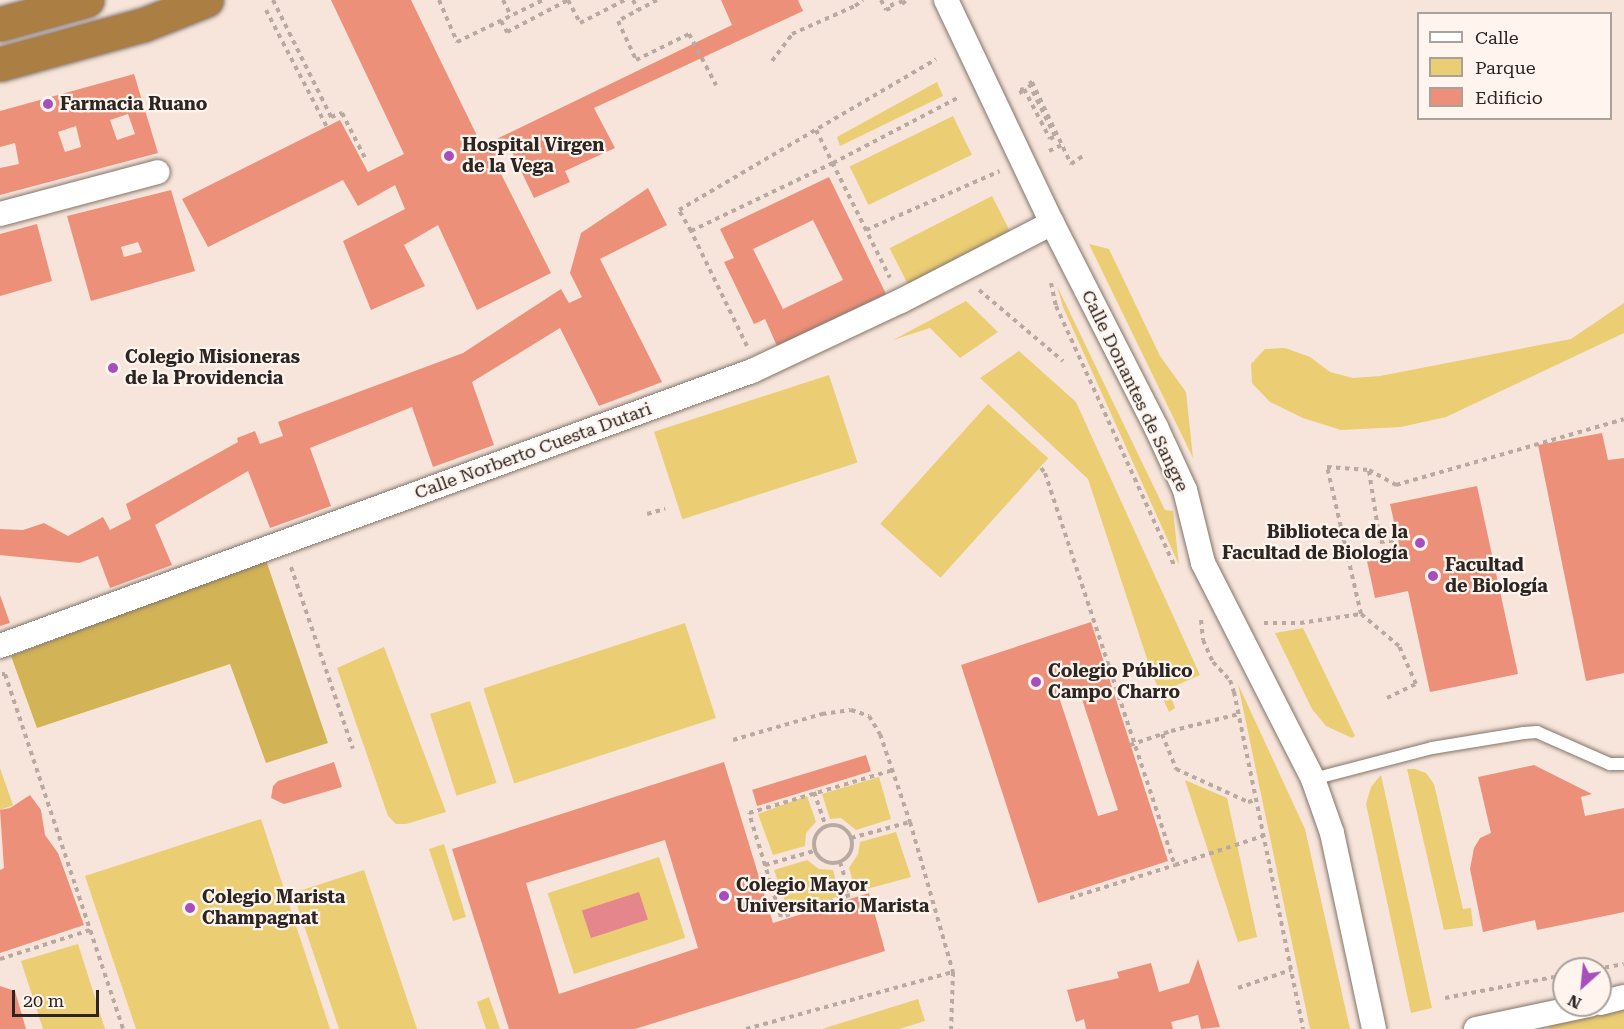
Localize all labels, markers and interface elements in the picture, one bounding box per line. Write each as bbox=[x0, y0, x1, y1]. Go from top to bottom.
legend bbox=[1417, 12, 1612, 120]
text: Calle bbox=[1475, 27, 1519, 48]
text: Parque bbox=[1475, 57, 1536, 78]
text: Edificio bbox=[1475, 87, 1543, 108]
place label: Farmacia Ruano bbox=[60, 93, 207, 115]
marker: Farmacia Ruano bbox=[41, 97, 55, 111]
place label: Hospital Virgen de la Vega bbox=[462, 135, 604, 178]
marker: Hospital Virgen de la Vega bbox=[440, 147, 458, 165]
street label: Calle Donantes de Sangre bbox=[1077, 287, 1193, 495]
place label: Colegio Misioneras de la Providencia bbox=[125, 347, 300, 389]
marker: Colegio Misioneras de la Providencia bbox=[106, 361, 120, 375]
street label: Calle Norberto Cuesta Dutari bbox=[412, 398, 654, 504]
place label: Biblioteca de la Facultad de Biología bbox=[1222, 522, 1408, 564]
marker: Biblioteca de la Facultad de Biología bbox=[1413, 536, 1427, 550]
place label: Facultad de Biología bbox=[1445, 555, 1548, 598]
marker: Facultad de Biología bbox=[1426, 569, 1440, 583]
place label: Colegio Público Campo Charro bbox=[1048, 661, 1193, 704]
marker: Colegio Público Campo Charro bbox=[1029, 675, 1043, 689]
place label: Colegio Mayor Universitario Marista bbox=[736, 875, 929, 918]
place label: Colegio Marista Champagnat bbox=[202, 887, 345, 930]
marker: Colegio Mayor Universitario Marista bbox=[717, 889, 731, 903]
marker: Colegio Marista Champagnat bbox=[183, 901, 197, 915]
north arrow bbox=[1552, 957, 1612, 1017]
scale bar bbox=[15, 978, 102, 1016]
text: 20 m bbox=[23, 990, 64, 1011]
text: N bbox=[1565, 990, 1584, 1013]

